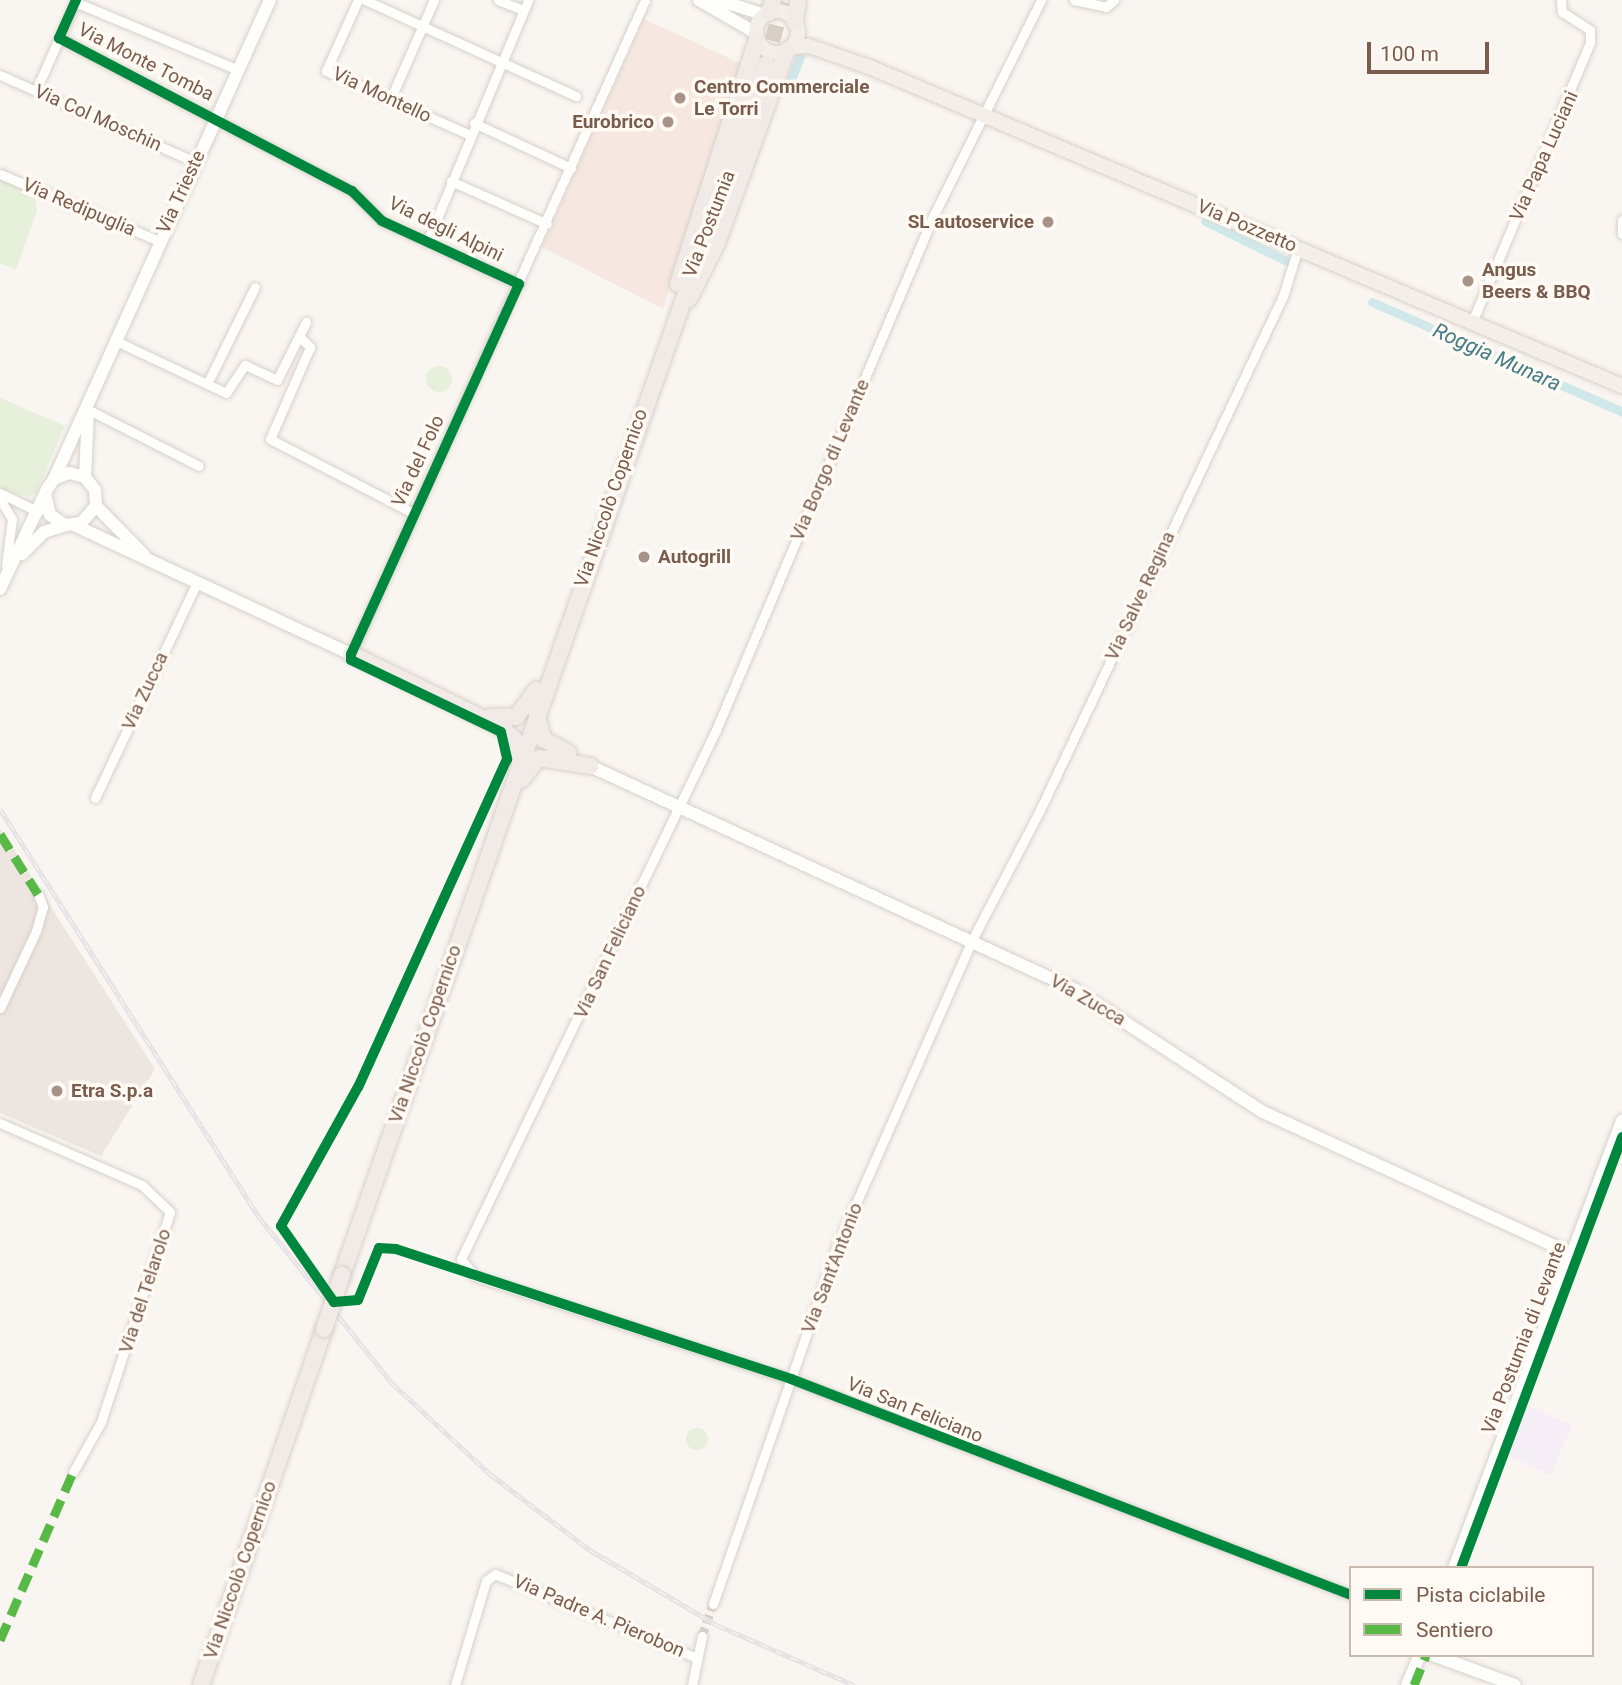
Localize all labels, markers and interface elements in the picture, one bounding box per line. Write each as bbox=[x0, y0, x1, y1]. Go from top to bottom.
street label: Via Monte Tomba bbox=[74, 18, 218, 106]
scale bar bbox=[1370, 28, 1492, 72]
text: 100 m bbox=[1380, 42, 1439, 66]
street label: Via Montello bbox=[329, 62, 435, 128]
place label: Centro Commerciale Le Torri bbox=[694, 76, 869, 120]
street label: Via Col Moschin bbox=[31, 80, 165, 156]
street label: Via Papa Luciani bbox=[1505, 87, 1583, 225]
marker: Centro Commerciale Le Torri bbox=[672, 90, 688, 106]
place label: Eurobrico bbox=[572, 111, 654, 133]
marker: Eurobrico bbox=[660, 114, 676, 130]
street label: Via Trieste bbox=[152, 147, 210, 237]
street label: Via Postumia bbox=[678, 167, 740, 281]
street label: Via Redipuglia bbox=[19, 173, 139, 241]
street label: Via degli Alpini bbox=[385, 191, 507, 267]
street label: Via Pozzetto bbox=[1194, 195, 1300, 257]
place label: SL autoservice bbox=[908, 211, 1034, 233]
marker: SL autoservice bbox=[1040, 214, 1056, 230]
place label: Angus Beers & BBQ bbox=[1482, 259, 1591, 303]
marker: Angus Beers & BBQ bbox=[1460, 273, 1476, 289]
water label: Roggia Munara bbox=[1429, 318, 1565, 396]
street label: Via Borgo di Levante bbox=[786, 376, 874, 544]
street label: Via Niccolò Copernico bbox=[570, 406, 652, 590]
street label: Via del Folo bbox=[387, 412, 449, 510]
street label: Via Salve Regina bbox=[1100, 528, 1180, 664]
place label: Autogrill bbox=[658, 546, 731, 568]
marker: Autogrill bbox=[636, 549, 652, 565]
street label: Via Zucca bbox=[117, 648, 173, 734]
street label: Via San Feliciano bbox=[569, 882, 651, 1022]
street label: Via Niccolò Copernico bbox=[384, 942, 466, 1126]
street label: Via Zucca bbox=[1046, 969, 1130, 1031]
place label: Etra S.p.a bbox=[71, 1080, 153, 1102]
marker: Etra S.p.a bbox=[49, 1083, 65, 1099]
street label: Via Sant'Antonio bbox=[797, 1199, 867, 1337]
street label: Via del Telarolo bbox=[114, 1226, 176, 1356]
street label: Via Postumia di Levante bbox=[1477, 1239, 1571, 1437]
street label: Via San Feliciano bbox=[844, 1372, 986, 1448]
street label: Via Niccolò Copernico bbox=[199, 1478, 281, 1662]
legend bbox=[1349, 1566, 1594, 1657]
street label: Via Padre A. Pierobon bbox=[510, 1570, 688, 1662]
text: Pista ciclabile bbox=[1416, 1583, 1545, 1607]
text: Sentiero bbox=[1416, 1618, 1493, 1642]

